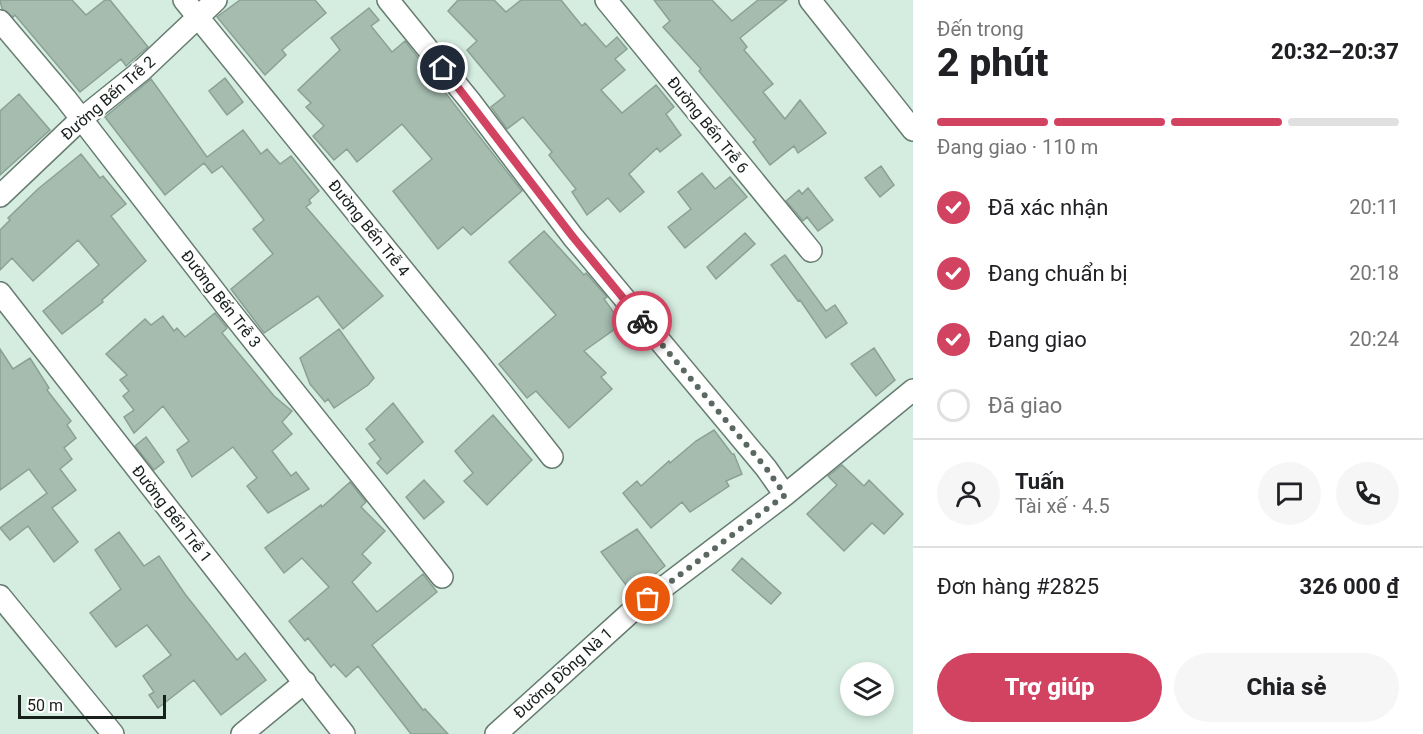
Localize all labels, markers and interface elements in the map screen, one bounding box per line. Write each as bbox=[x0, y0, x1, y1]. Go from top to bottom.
text: Đến trong bbox=[937, 17, 1024, 41]
text: 20:32–20:37 bbox=[1271, 39, 1399, 64]
text: 2 phút bbox=[937, 40, 1048, 86]
pin bbox=[417, 42, 468, 93]
icon: home bbox=[426, 51, 459, 84]
street label: Đường Bến Trễ 2 bbox=[57, 52, 159, 144]
street label: Đường Bến Trễ 6 bbox=[663, 73, 753, 177]
text: Đang giao · 110 m bbox=[937, 135, 1098, 159]
street label: Đường Bến Trễ 4 bbox=[324, 176, 414, 280]
icon: check bbox=[937, 191, 970, 224]
text: Đã xác nhận bbox=[988, 195, 1108, 220]
text: 20:11 bbox=[1349, 195, 1399, 219]
street label: Đường Bến Trễ 3 bbox=[177, 247, 265, 351]
icon: check bbox=[937, 257, 970, 290]
text: Đang chuẩn bị bbox=[988, 261, 1128, 286]
text: 20:18 bbox=[1349, 261, 1399, 285]
courier bbox=[612, 291, 672, 351]
icon: bike bbox=[626, 305, 659, 338]
icon: check bbox=[937, 323, 970, 356]
text: Đang giao bbox=[988, 327, 1087, 352]
text: 20:24 bbox=[1349, 327, 1399, 351]
text: Đã giao bbox=[988, 393, 1062, 418]
street label: Đường Bến Trễ 1 bbox=[128, 462, 216, 566]
button: person bbox=[937, 462, 1000, 525]
button: chat bbox=[1258, 462, 1321, 525]
button: phone bbox=[1336, 462, 1399, 525]
text: Tuấn bbox=[1015, 469, 1064, 494]
text: Tài xế · 4.5 bbox=[1015, 494, 1110, 518]
pin bbox=[622, 573, 673, 624]
text: Đơn hàng #2825 bbox=[937, 574, 1099, 599]
text: 326 000 ₫ bbox=[1300, 574, 1399, 599]
icon: bag bbox=[631, 582, 664, 615]
street label: Đường Đồng Nà 1 bbox=[510, 624, 616, 722]
button: Trợ giúp bbox=[937, 653, 1162, 722]
button: Chia sẻ bbox=[1174, 653, 1399, 722]
map controls bbox=[840, 662, 894, 716]
button: layers bbox=[840, 662, 894, 716]
scale bar bbox=[18, 692, 166, 720]
text: 50 m bbox=[27, 696, 63, 715]

